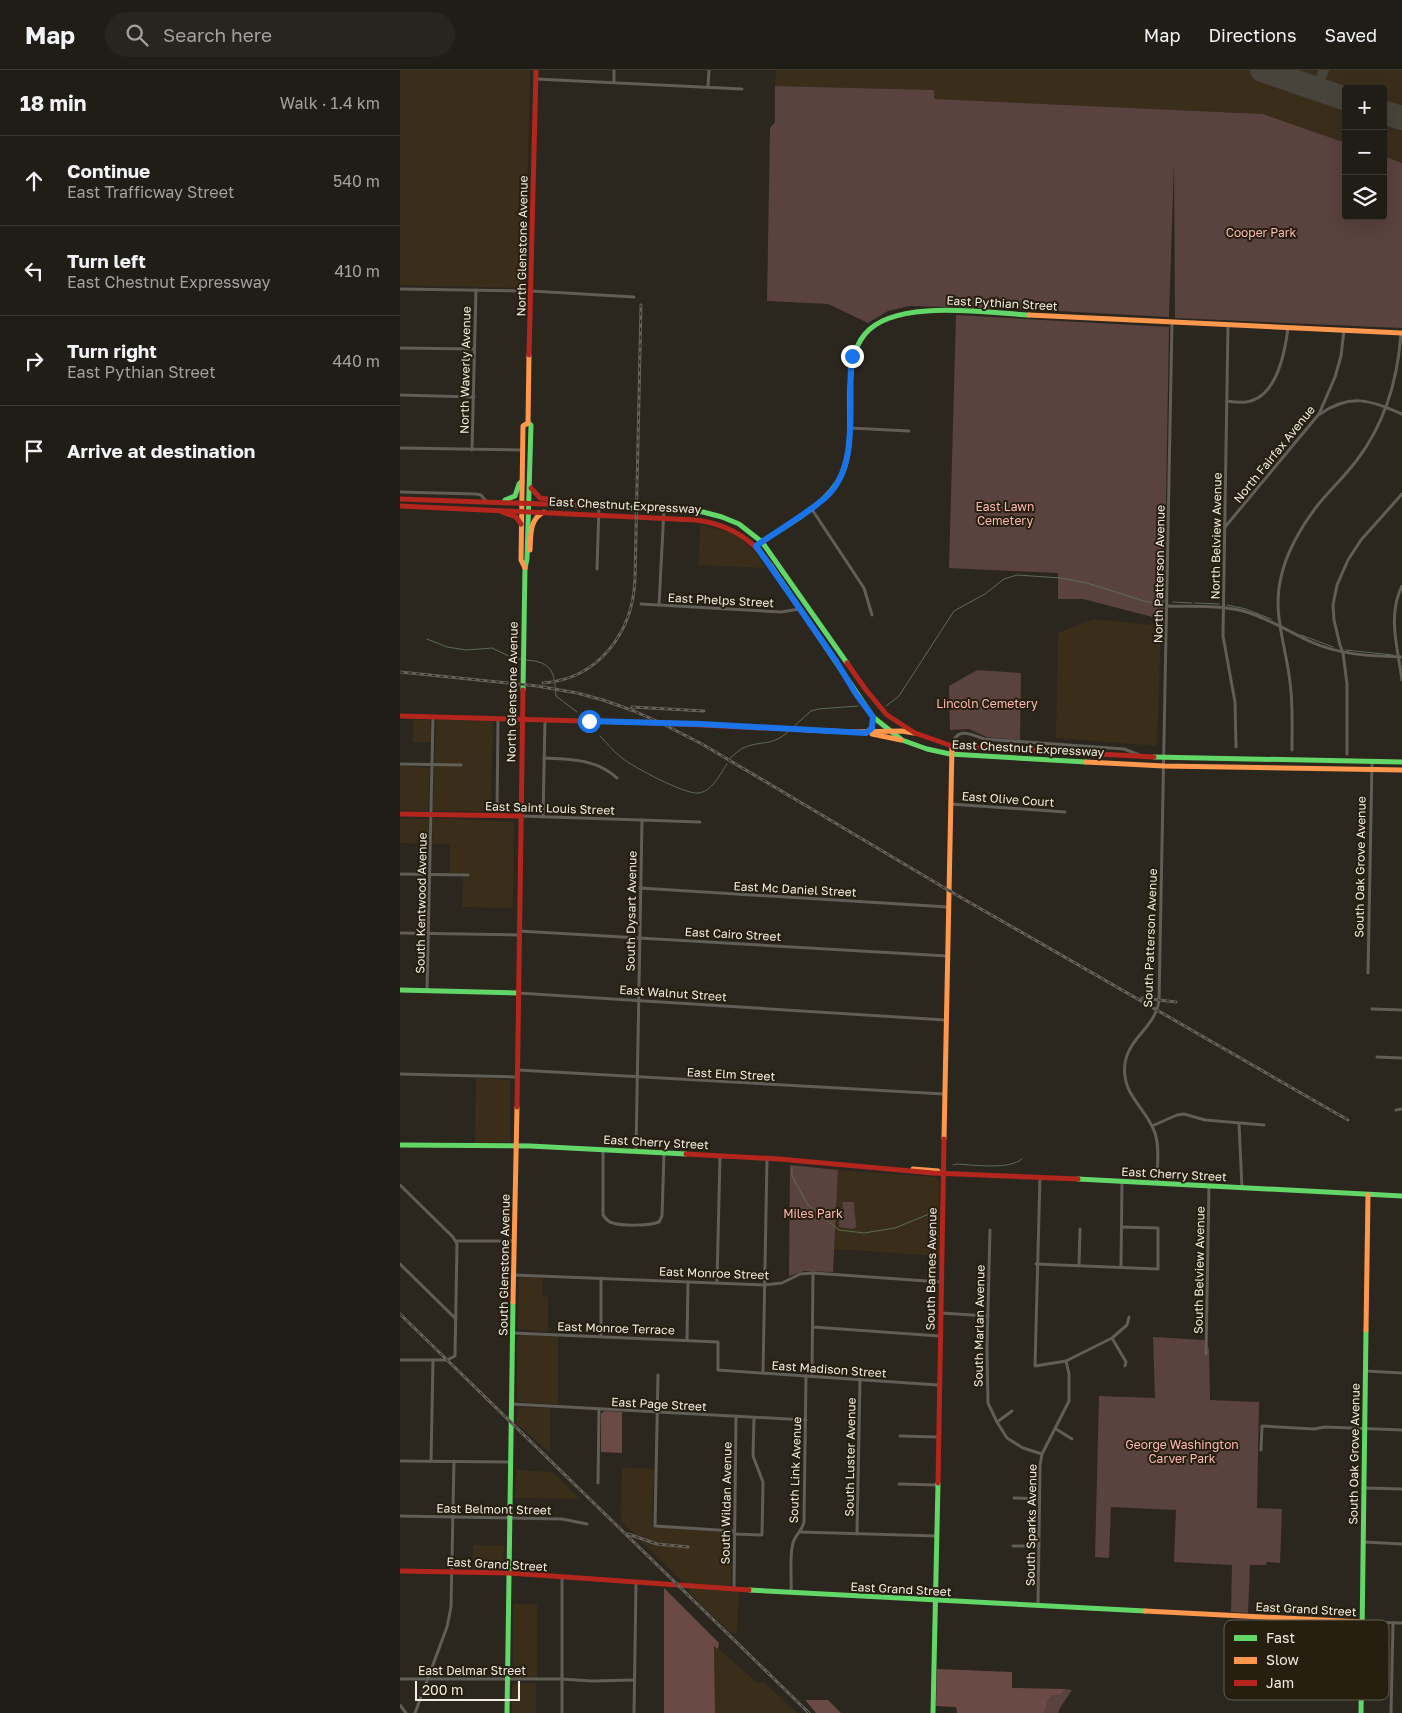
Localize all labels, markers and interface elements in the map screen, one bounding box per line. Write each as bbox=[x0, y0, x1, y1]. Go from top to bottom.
search box bbox=[105, 12, 455, 57]
text: Map bbox=[25, 20, 75, 49]
icon: search bbox=[123, 21, 151, 49]
text: Search here bbox=[163, 23, 272, 46]
text: Map bbox=[1144, 24, 1180, 46]
text: Directions bbox=[1208, 24, 1296, 46]
text: Saved bbox=[1324, 24, 1377, 46]
map controls bbox=[1342, 85, 1387, 220]
button: + bbox=[1342, 85, 1387, 130]
text: 18 min bbox=[20, 90, 86, 116]
text: Walk · 1.4 km bbox=[280, 93, 380, 113]
button: − bbox=[1342, 130, 1387, 175]
text: Continue bbox=[67, 159, 150, 182]
icon: ahead bbox=[20, 167, 48, 195]
text: 540 m bbox=[333, 171, 380, 191]
street label: North Glenstone Avenue bbox=[513, 175, 531, 317]
button: layers bbox=[1342, 175, 1387, 220]
text: East Trafficway Street bbox=[67, 182, 234, 202]
park label: Cooper Park bbox=[1226, 225, 1296, 240]
text: Turn left bbox=[67, 249, 146, 272]
icon: left bbox=[20, 257, 48, 285]
text: 410 m bbox=[334, 261, 380, 281]
text: East Chestnut Expressway bbox=[67, 272, 270, 292]
street label: East Pythian Street bbox=[946, 293, 1058, 313]
street label: North Waverly Avenue bbox=[456, 306, 474, 434]
text: Turn right bbox=[67, 339, 157, 362]
route end bbox=[841, 345, 864, 368]
icon: right bbox=[20, 347, 48, 375]
text: 440 m bbox=[332, 351, 380, 371]
text: East Pythian Street bbox=[67, 362, 216, 382]
street label: North Fairfax Avenue bbox=[1230, 402, 1318, 506]
icon: arrive bbox=[20, 437, 48, 465]
text: Arrive at destination bbox=[67, 439, 255, 462]
street label: North Belview Avenue bbox=[1207, 472, 1225, 600]
street label: East Chestnut Expressway bbox=[548, 494, 702, 516]
park label: East Lawn Cemetery bbox=[976, 499, 1034, 528]
street label: North Patterson Avenue bbox=[1150, 505, 1168, 643]
street label: East Phelps Street bbox=[667, 590, 775, 610]
street label: North Glenstone Avenue bbox=[503, 621, 521, 763]
park label: Lincoln Cemetery bbox=[936, 696, 1038, 711]
route start bbox=[578, 710, 601, 733]
street label: East Chestnut Expressway bbox=[951, 737, 1105, 759]
street label: East Olive Court bbox=[961, 788, 1055, 810]
street label: South Oak Grove Avenue bbox=[1351, 796, 1369, 938]
street label: East Saint Louis Street bbox=[485, 798, 615, 818]
street label: South Kentwood Avenue bbox=[412, 832, 430, 974]
street label: South Dysart Avenue bbox=[622, 851, 640, 971]
street label: South Patterson Avenue bbox=[1140, 868, 1160, 1008]
street label: East Mc Daniel Street bbox=[733, 878, 857, 900]
street label: East Cairo Street bbox=[684, 924, 782, 944]
street label: East Walnut Street bbox=[619, 982, 727, 1004]
street label: East Elm Street bbox=[686, 1064, 776, 1084]
street label: East Cherry Street bbox=[603, 1132, 709, 1152]
street label: East Cherry Street bbox=[1121, 1164, 1227, 1184]
street label: South Glenstone Avenue bbox=[495, 1194, 513, 1336]
park label: Miles Park bbox=[783, 1206, 843, 1221]
street label: South Belview Avenue bbox=[1190, 1206, 1208, 1334]
street label: South Barnes Avenue bbox=[922, 1207, 940, 1331]
street label: East Monroe Street bbox=[659, 1264, 770, 1282]
street label: South Marlan Avenue bbox=[970, 1265, 988, 1387]
street label: East Monroe Terrace bbox=[557, 1318, 675, 1338]
street label: East Madison Street bbox=[771, 1357, 887, 1381]
street label: South Oak Grove Avenue bbox=[1345, 1383, 1363, 1525]
street label: East Page Street bbox=[611, 1394, 707, 1414]
street label: South Luster Avenue bbox=[841, 1397, 859, 1517]
street label: South Link Avenue bbox=[786, 1416, 804, 1524]
park label: George Washington Carver Park bbox=[1125, 1437, 1239, 1466]
street label: South Wildan Avenue bbox=[717, 1442, 735, 1564]
street label: South Sparks Avenue bbox=[1022, 1464, 1040, 1586]
street label: East Belmont Street bbox=[436, 1500, 552, 1518]
street label: East Grand Street bbox=[446, 1554, 548, 1574]
street label: East Grand Street bbox=[850, 1579, 952, 1599]
street label: East Grand Street bbox=[1255, 1599, 1357, 1619]
legend bbox=[1224, 1620, 1389, 1700]
text: Fast bbox=[1266, 1629, 1295, 1646]
text: Slow bbox=[1266, 1651, 1299, 1668]
street label: East Delmar Street bbox=[418, 1663, 526, 1678]
text: Jam bbox=[1266, 1674, 1294, 1691]
scale bar bbox=[415, 1678, 520, 1701]
text: 200 m bbox=[422, 1681, 463, 1698]

